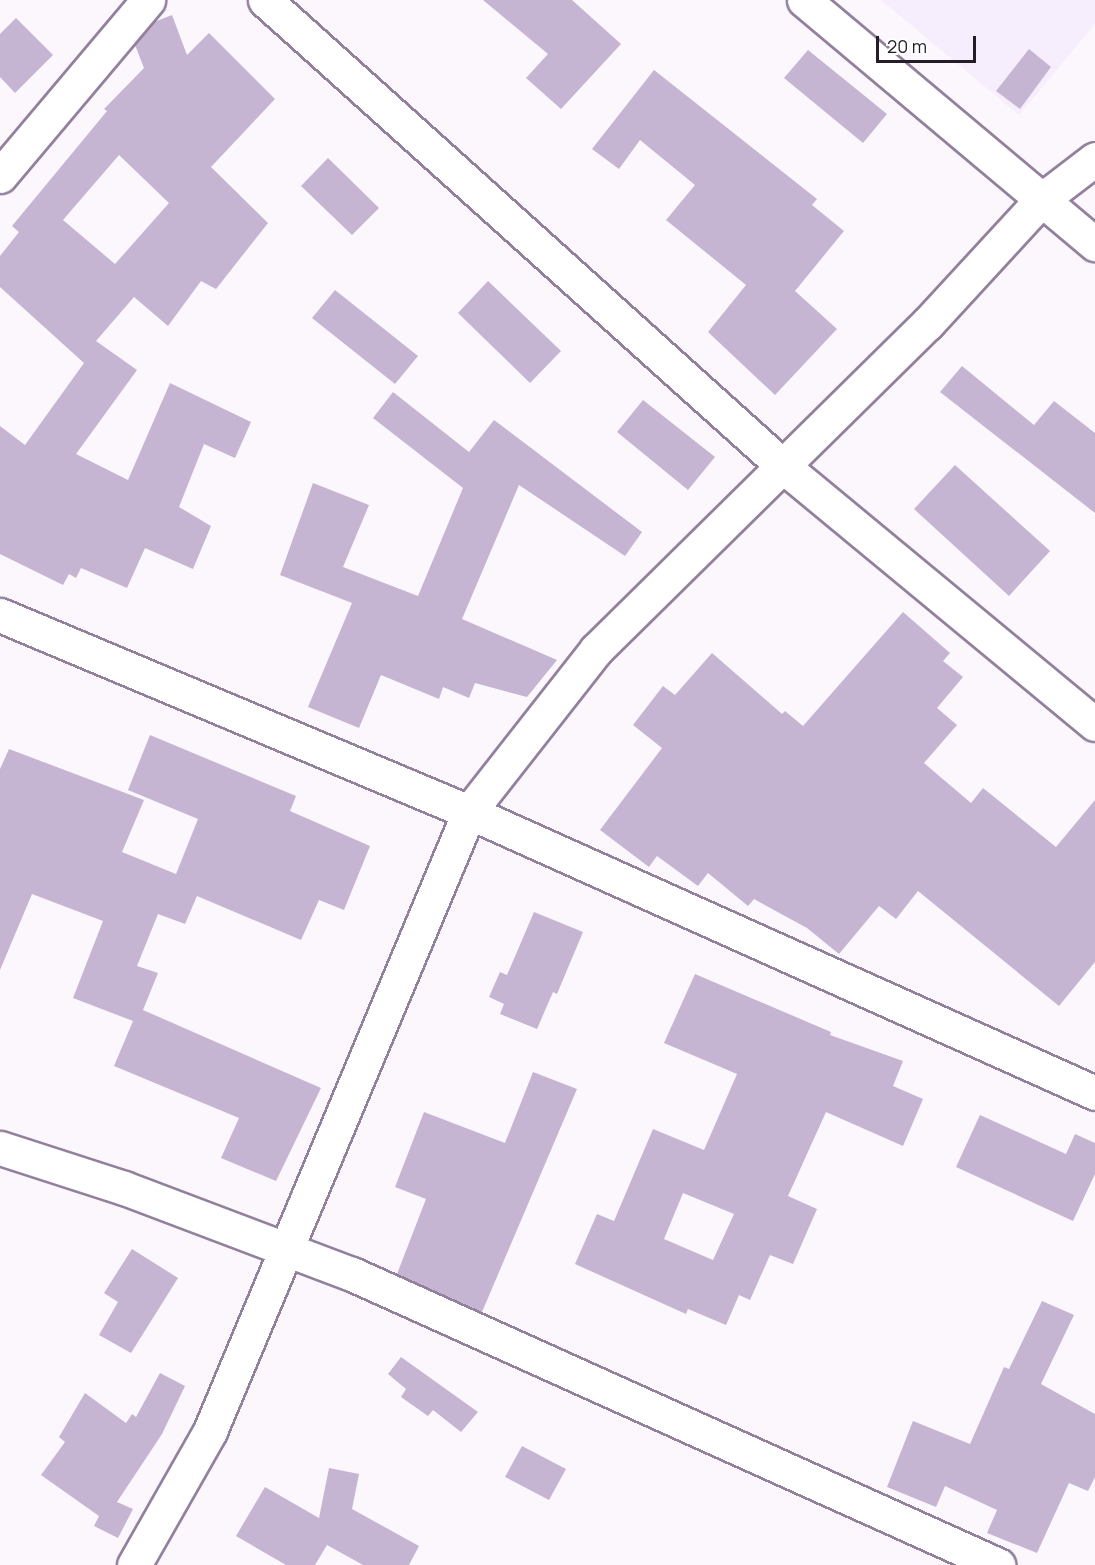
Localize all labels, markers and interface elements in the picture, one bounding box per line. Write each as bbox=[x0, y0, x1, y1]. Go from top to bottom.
scale bar bbox=[879, 24, 980, 62]
text: 20 m bbox=[887, 34, 927, 58]

